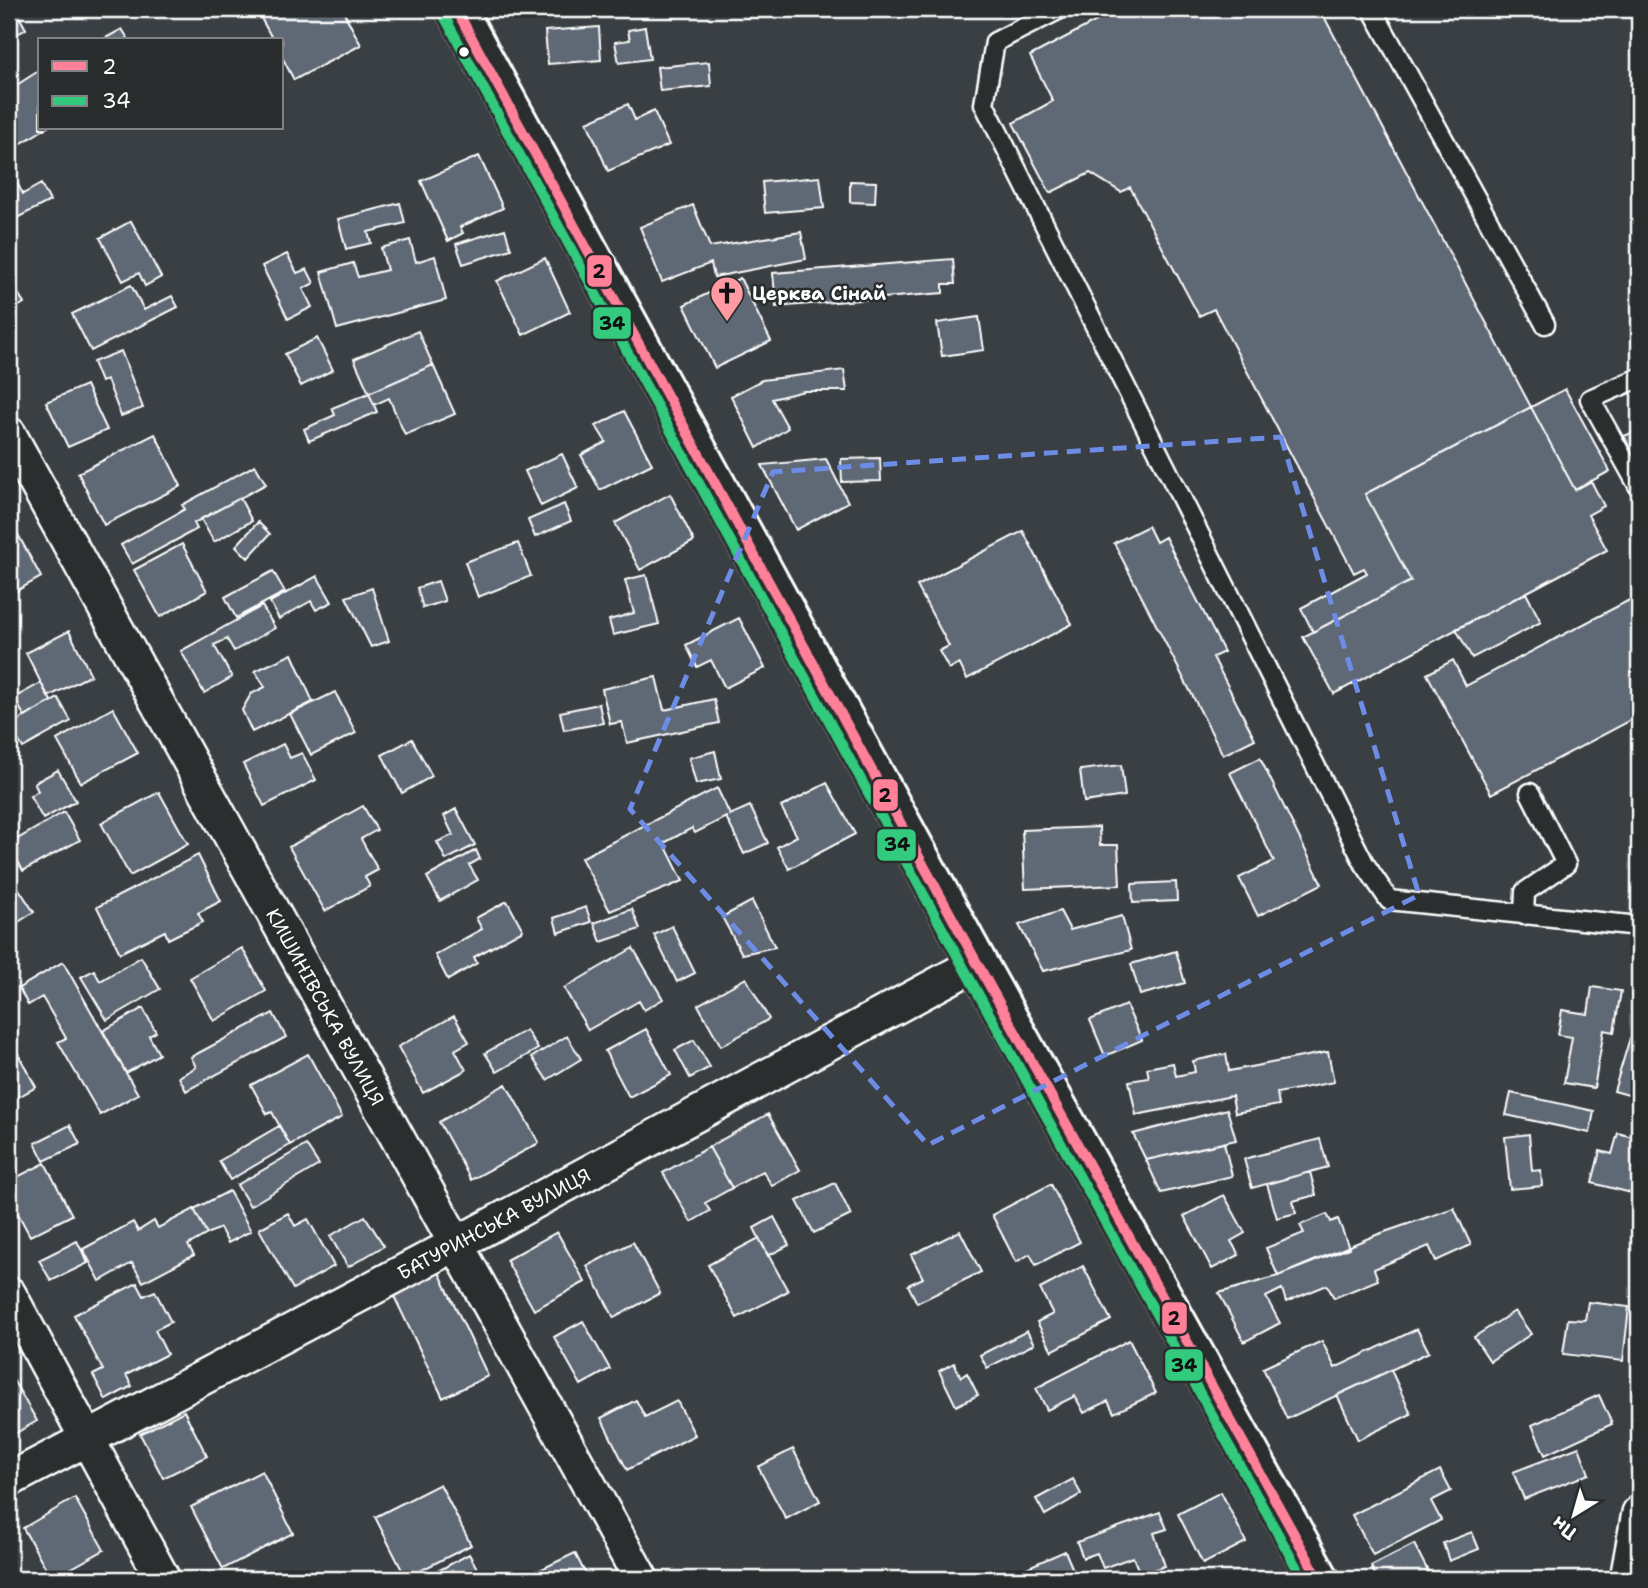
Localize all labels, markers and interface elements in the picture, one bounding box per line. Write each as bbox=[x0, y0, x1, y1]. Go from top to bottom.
legend bbox=[38, 38, 284, 130]
unlabelled marker bbox=[457, 45, 471, 59]
text: 2 bbox=[102, 53, 117, 81]
text: 34 bbox=[102, 87, 131, 115]
line badge: 2 bbox=[586, 254, 613, 288]
text: 2 bbox=[592, 259, 606, 284]
church icon: Церква Сінай bbox=[708, 274, 746, 323]
place label: Церква Сінай bbox=[752, 281, 886, 306]
line badge: 34 bbox=[592, 306, 632, 340]
text: 34 bbox=[599, 311, 626, 336]
line badge: 2 bbox=[872, 778, 899, 812]
text: 2 bbox=[878, 783, 892, 808]
line badge: 34 bbox=[876, 828, 917, 862]
text: 34 bbox=[884, 832, 911, 857]
street label: КИШИНІВСЬКА ВУЛИЦЯ bbox=[260, 904, 390, 1110]
street label: БАТУРИНСЬКА ВУЛИЦЯ bbox=[393, 1162, 595, 1286]
line badge: 2 bbox=[1161, 1301, 1188, 1335]
text: 2 bbox=[1167, 1306, 1181, 1331]
line badge: 34 bbox=[1164, 1348, 1204, 1382]
text: 34 bbox=[1171, 1353, 1198, 1378]
north arrow bbox=[1540, 1480, 1610, 1550]
text: Пн bbox=[1547, 1511, 1582, 1546]

